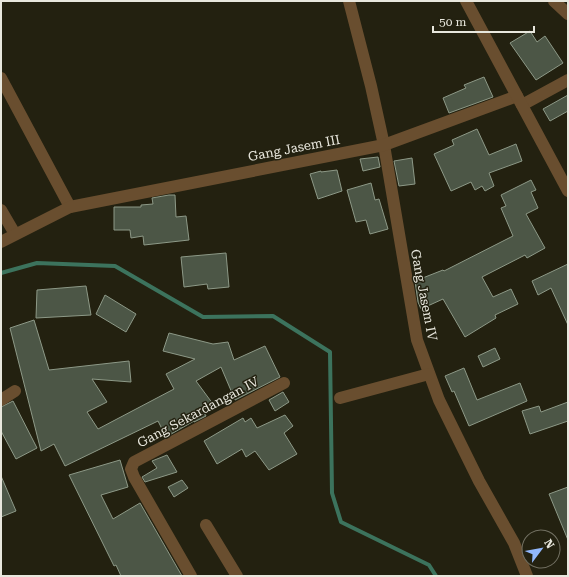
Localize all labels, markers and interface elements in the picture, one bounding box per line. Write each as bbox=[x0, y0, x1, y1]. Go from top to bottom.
scale bar bbox=[433, 8, 534, 34]
text: 50 m bbox=[439, 15, 466, 29]
street label: Gang Jasem III bbox=[247, 132, 341, 164]
street label: Gang Jasem IV bbox=[408, 248, 440, 342]
street label: Gang Sekardangan IV bbox=[135, 374, 261, 450]
north arrow bbox=[521, 529, 561, 569]
text: N bbox=[541, 537, 557, 551]

